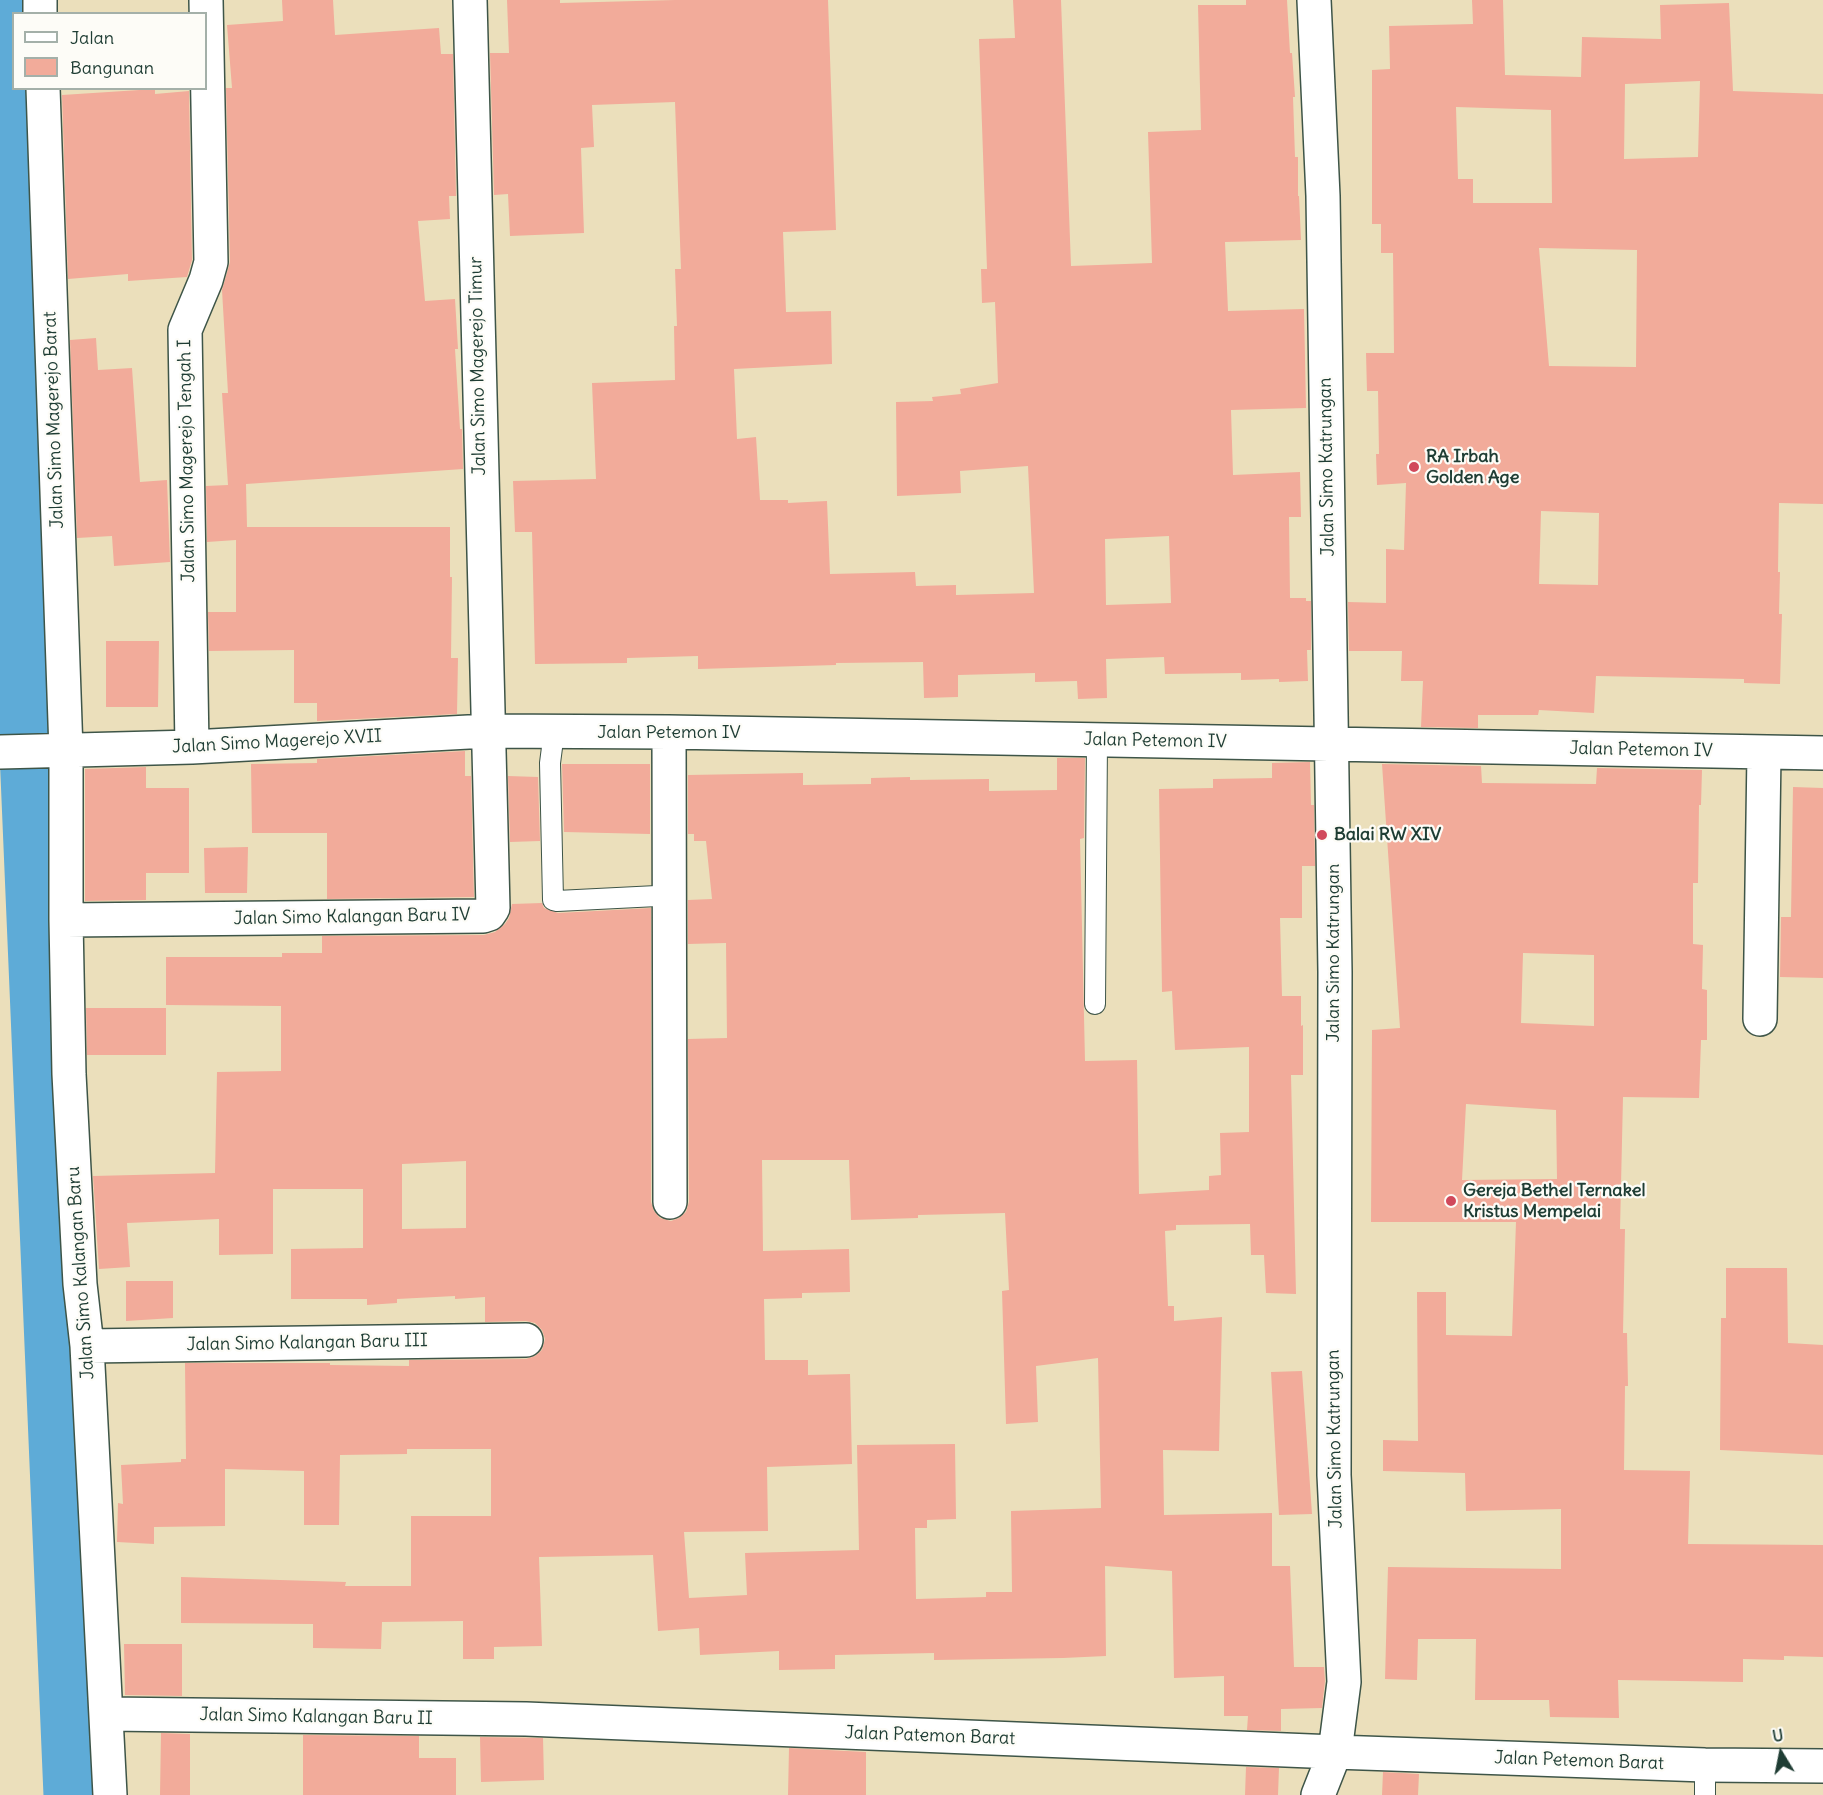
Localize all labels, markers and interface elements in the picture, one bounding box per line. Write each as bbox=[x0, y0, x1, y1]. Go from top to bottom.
legend bbox=[12, 12, 207, 90]
text: Jalan bbox=[70, 26, 114, 49]
text: Bangunan bbox=[70, 56, 154, 79]
street label: Jalan Simo Magerejo Timur bbox=[465, 256, 491, 476]
street label: Jalan Simo Magerejo Barat bbox=[39, 311, 69, 529]
street label: Jalan Simo Magerejo Tengah I bbox=[174, 339, 200, 583]
street label: Jalan Simo Katrungan bbox=[1315, 377, 1339, 557]
place label: RA Irbah Golden Age bbox=[1426, 446, 1519, 488]
marker: RA Irbah Golden Age bbox=[1407, 460, 1421, 474]
street label: Jalan Petemon IV bbox=[597, 722, 741, 744]
street label: Jalan Simo Magerejo XVII bbox=[171, 726, 383, 758]
street label: Jalan Petemon IV bbox=[1083, 729, 1227, 753]
street label: Jalan Petemon IV bbox=[1569, 738, 1713, 762]
place label: Balai RW XIV bbox=[1334, 824, 1441, 846]
marker: Balai RW XIV bbox=[1315, 828, 1329, 842]
street label: Jalan Simo Katrungan bbox=[1323, 864, 1345, 1042]
street label: Jalan Simo Kalangan Baru IV bbox=[233, 904, 471, 930]
street label: Jalan Simo Kalangan Baru bbox=[63, 1166, 99, 1380]
place label: Gereja Bethel Ternakel Kristus Mempelai bbox=[1463, 1180, 1645, 1222]
marker: Gereja Bethel Ternakel Kristus Mempelai bbox=[1444, 1194, 1458, 1208]
street label: Jalan Simo Kalangan Baru III bbox=[186, 1330, 428, 1356]
street label: Jalan Simo Katrungan bbox=[1323, 1349, 1347, 1529]
street label: Jalan Simo Kalangan Baru II bbox=[199, 1704, 433, 1730]
street label: Jalan Patemon Barat bbox=[844, 1722, 1016, 1750]
north arrow bbox=[1751, 1723, 1811, 1783]
text: U bbox=[1771, 1724, 1785, 1746]
street label: Jalan Petemon Barat bbox=[1494, 1747, 1664, 1775]

